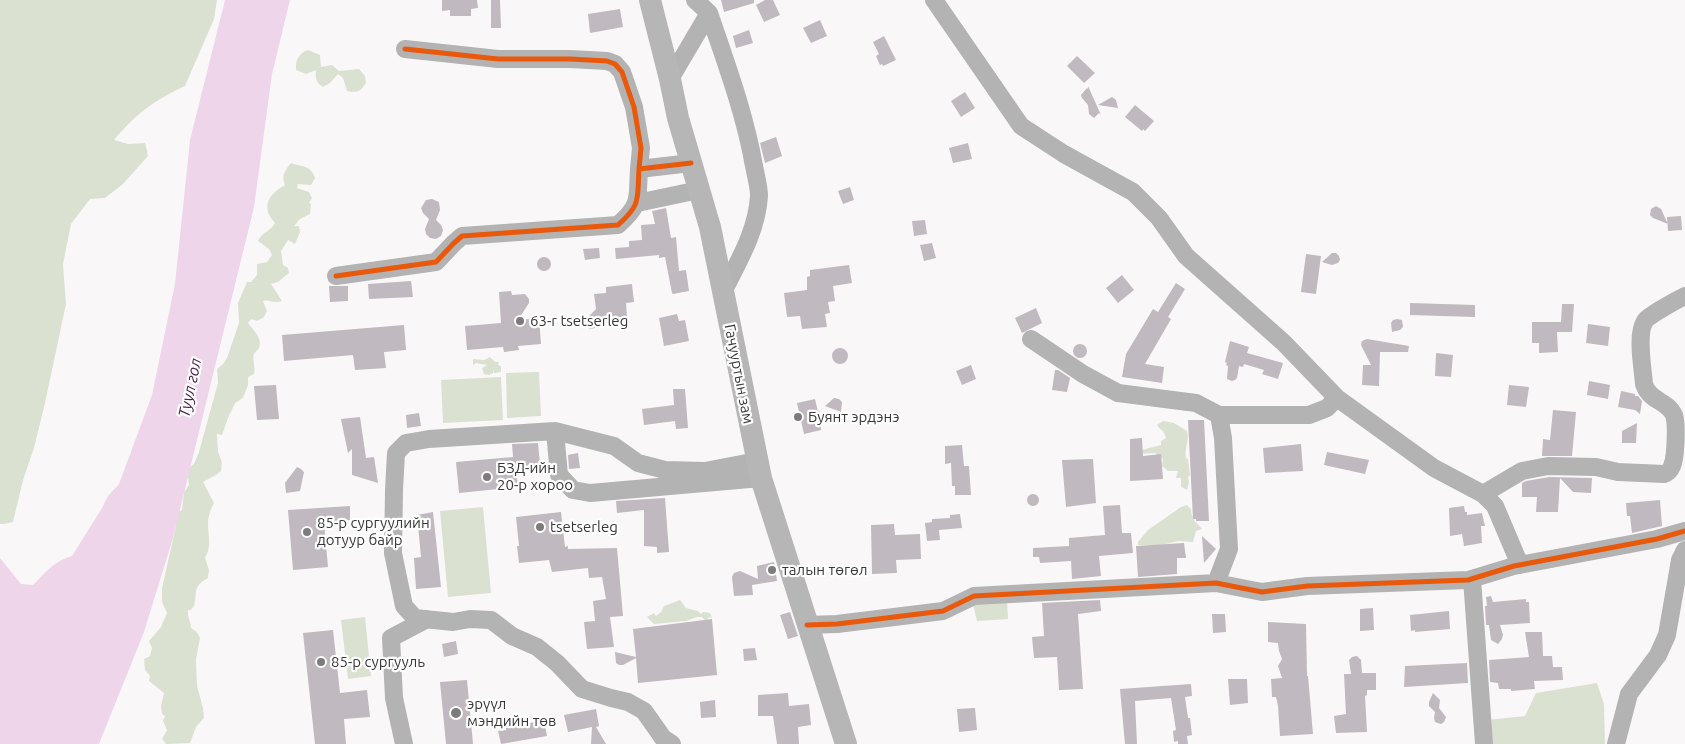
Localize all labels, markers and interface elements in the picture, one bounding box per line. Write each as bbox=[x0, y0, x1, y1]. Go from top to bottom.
place label: 63-r tsetserleg bbox=[530, 312, 628, 330]
marker: 63-r tsetserleg bbox=[514, 315, 526, 327]
street label: Гачууртын зам bbox=[721, 323, 757, 425]
water label: Туул гол bbox=[174, 357, 206, 419]
place label: Буянт эрдэнэ bbox=[808, 408, 899, 426]
marker: Буянт эрдэнэ bbox=[792, 411, 804, 423]
place label: БЗД-ийн 20-р хороо bbox=[497, 459, 573, 494]
marker: БЗД-ийн 20-р хороо bbox=[481, 471, 493, 483]
place label: 85-р сургуулийн дотуур байр bbox=[317, 514, 430, 549]
place label: tsetserleg bbox=[550, 518, 618, 536]
marker: tsetserleg bbox=[534, 521, 546, 533]
marker: 85-р сургуулийн дотуур байр bbox=[301, 526, 313, 538]
place label: талын төгөл bbox=[782, 561, 868, 579]
marker: талын төгөл bbox=[766, 564, 778, 576]
place label: 85-р сургууль bbox=[331, 653, 425, 671]
marker: 85-р сургууль bbox=[315, 656, 327, 668]
place label: эрүүл мэндийн төв bbox=[467, 695, 556, 730]
marker: эрүүл мэндийн төв bbox=[449, 706, 463, 720]

